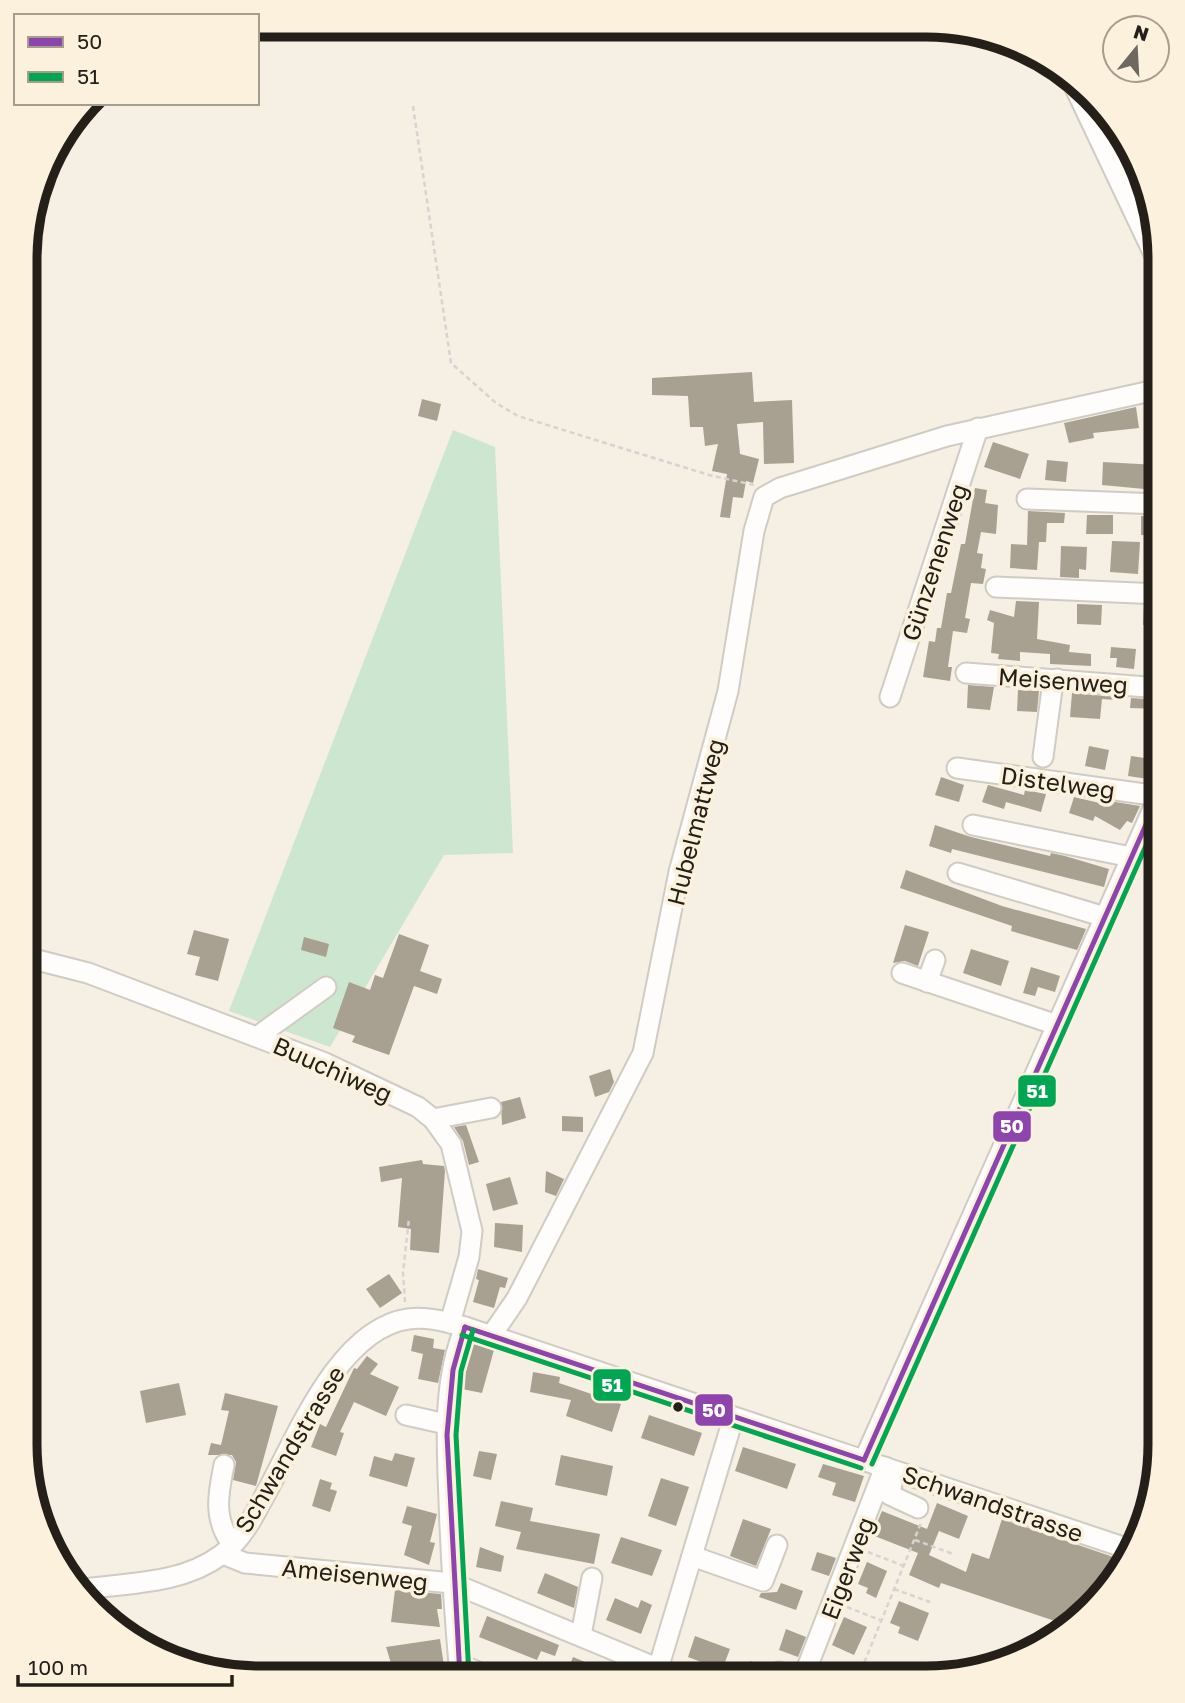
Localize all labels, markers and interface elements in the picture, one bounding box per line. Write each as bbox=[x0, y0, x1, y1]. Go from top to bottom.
legend bbox=[14, 14, 259, 105]
north arrow bbox=[1101, 14, 1171, 84]
text: N bbox=[1131, 19, 1152, 46]
text: 50 bbox=[77, 28, 102, 54]
text: 51 bbox=[77, 63, 99, 89]
street label: Günzenenweg bbox=[895, 480, 973, 644]
street label: Meisenweg bbox=[997, 661, 1129, 699]
street label: Hubelmattweg bbox=[660, 736, 730, 908]
street label: Distelweg bbox=[999, 760, 1117, 804]
street label: Buuchiweg bbox=[269, 1030, 397, 1108]
line badge: 51 bbox=[1017, 1074, 1057, 1108]
text: 51 bbox=[1026, 1079, 1048, 1102]
line badge: 50 bbox=[992, 1110, 1032, 1143]
text: 50 bbox=[1000, 1114, 1024, 1137]
street label: Schwandstrasse bbox=[228, 1360, 350, 1538]
line badge: 51 bbox=[592, 1368, 632, 1402]
text: 51 bbox=[601, 1373, 623, 1396]
line badge: 50 bbox=[694, 1393, 734, 1427]
text: 50 bbox=[702, 1398, 726, 1421]
unlabelled marker bbox=[671, 1400, 685, 1414]
street label: Schwandstrasse bbox=[899, 1458, 1087, 1548]
street label: Eigerweg bbox=[814, 1513, 880, 1623]
street label: Ameisenweg bbox=[281, 1552, 429, 1596]
scale bar bbox=[18, 1644, 231, 1688]
text: 100 m bbox=[28, 1654, 88, 1680]

